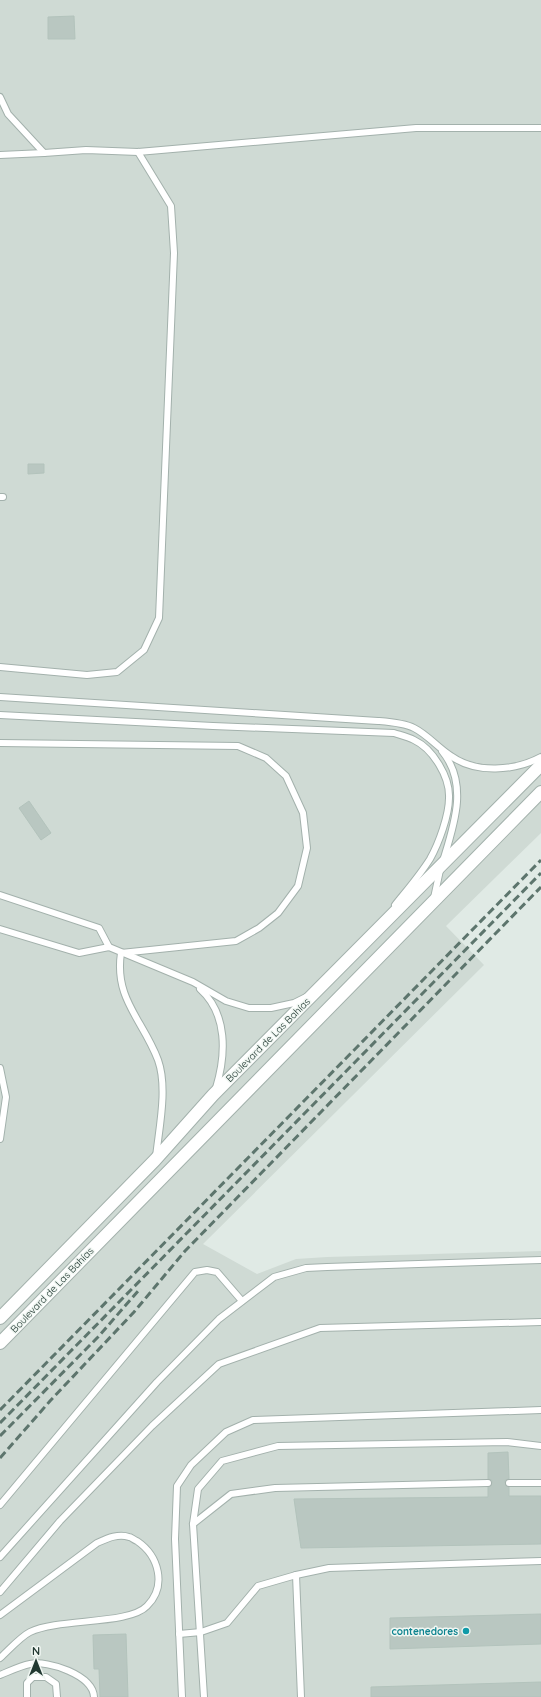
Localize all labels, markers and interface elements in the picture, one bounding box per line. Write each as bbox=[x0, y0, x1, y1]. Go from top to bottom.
street label: Boulevard de Las Bahías bbox=[223, 995, 313, 1085]
street label: Boulevard de Las Bahías bbox=[8, 1244, 97, 1336]
place label: contenedores bbox=[391, 1625, 458, 1638]
marker: contenedores bbox=[461, 1626, 471, 1636]
north arrow bbox=[16, 1641, 56, 1681]
text: N bbox=[32, 1644, 40, 1658]

